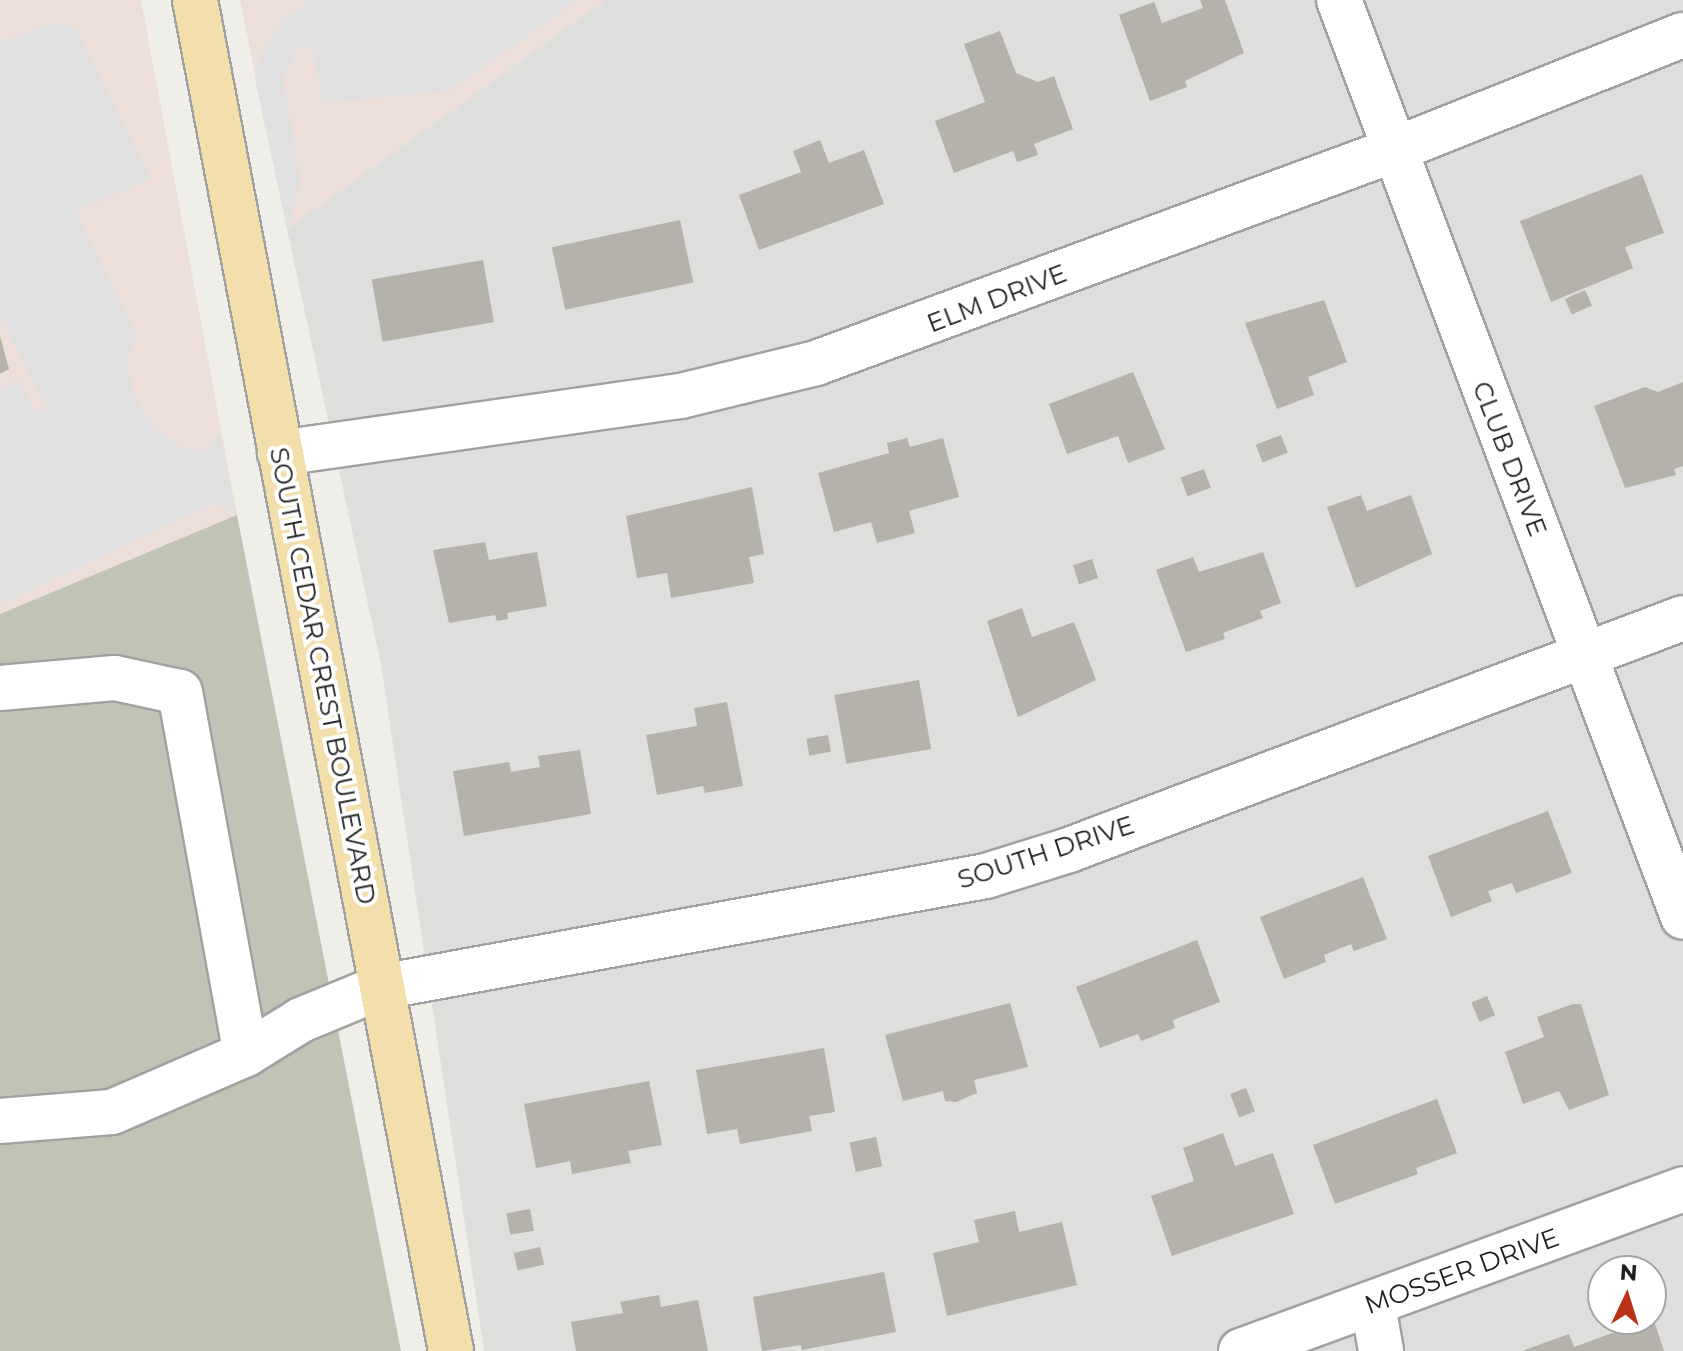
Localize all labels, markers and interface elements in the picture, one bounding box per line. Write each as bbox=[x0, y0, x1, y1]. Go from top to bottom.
street label: ELM DRIVE bbox=[923, 258, 1071, 340]
street label: CLUB DRIVE bbox=[1465, 377, 1553, 541]
street label: SOUTH CEDAR CREST BOULEVARD bbox=[262, 445, 382, 907]
street label: SOUTH DRIVE bbox=[954, 810, 1138, 896]
street label: MOSSER DRIVE bbox=[1361, 1222, 1563, 1322]
north arrow bbox=[1587, 1255, 1667, 1335]
text: N bbox=[1619, 1258, 1638, 1287]

